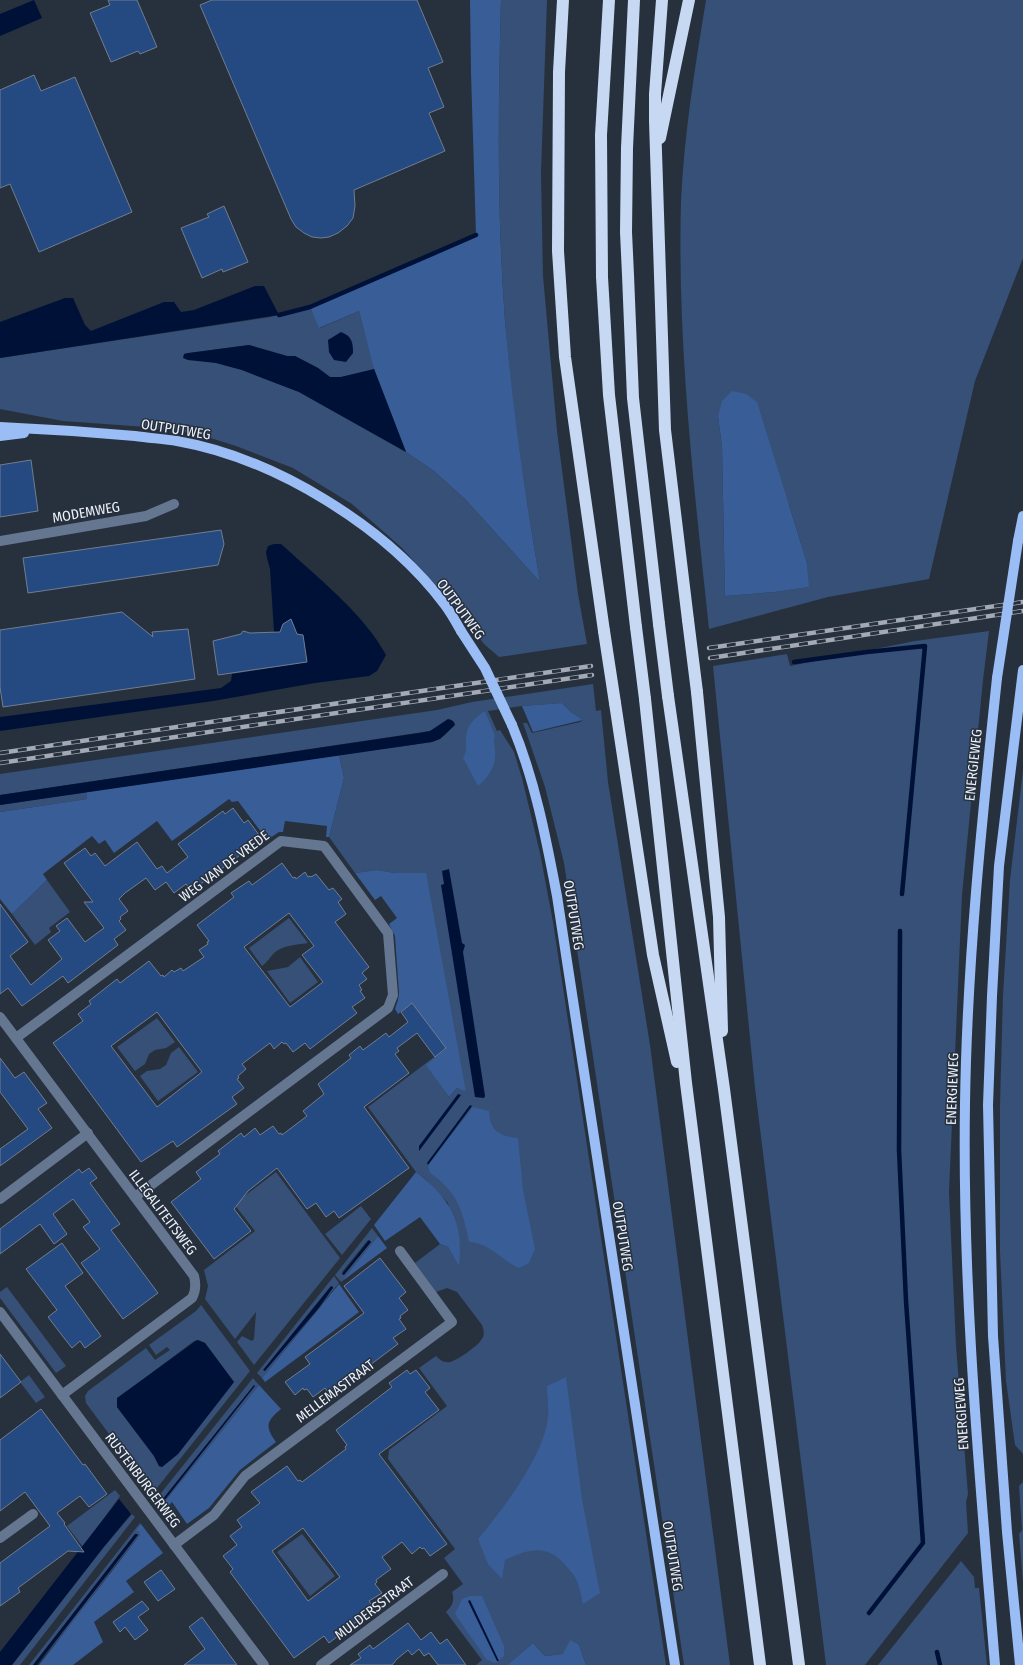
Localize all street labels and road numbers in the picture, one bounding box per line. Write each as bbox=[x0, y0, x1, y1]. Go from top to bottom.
street label: OUTPUTWEG bbox=[140, 416, 212, 443]
street label: MODEMWEG bbox=[51, 498, 121, 527]
street label: OUTPUTWEG bbox=[433, 576, 488, 643]
street label: ENERGIEWEG bbox=[961, 728, 986, 802]
street label: WEG VAN DE VREDE bbox=[176, 827, 273, 906]
street label: OUTPUTWEG bbox=[560, 879, 587, 951]
street label: ENERGIEWEG bbox=[943, 1053, 962, 1125]
street label: ILLEGALITEITSWEG bbox=[125, 1166, 200, 1258]
street label: OUTPUTWEG bbox=[609, 1200, 636, 1272]
street label: MELLEMASTRAAT bbox=[293, 1356, 378, 1426]
street label: ENERGIEWEG bbox=[950, 1377, 972, 1451]
street label: RUSTENBURGERWEG bbox=[101, 1430, 184, 1531]
street label: OUTPUTWEG bbox=[659, 1520, 686, 1592]
street label: MULDERSSTRAAT bbox=[331, 1573, 418, 1644]

